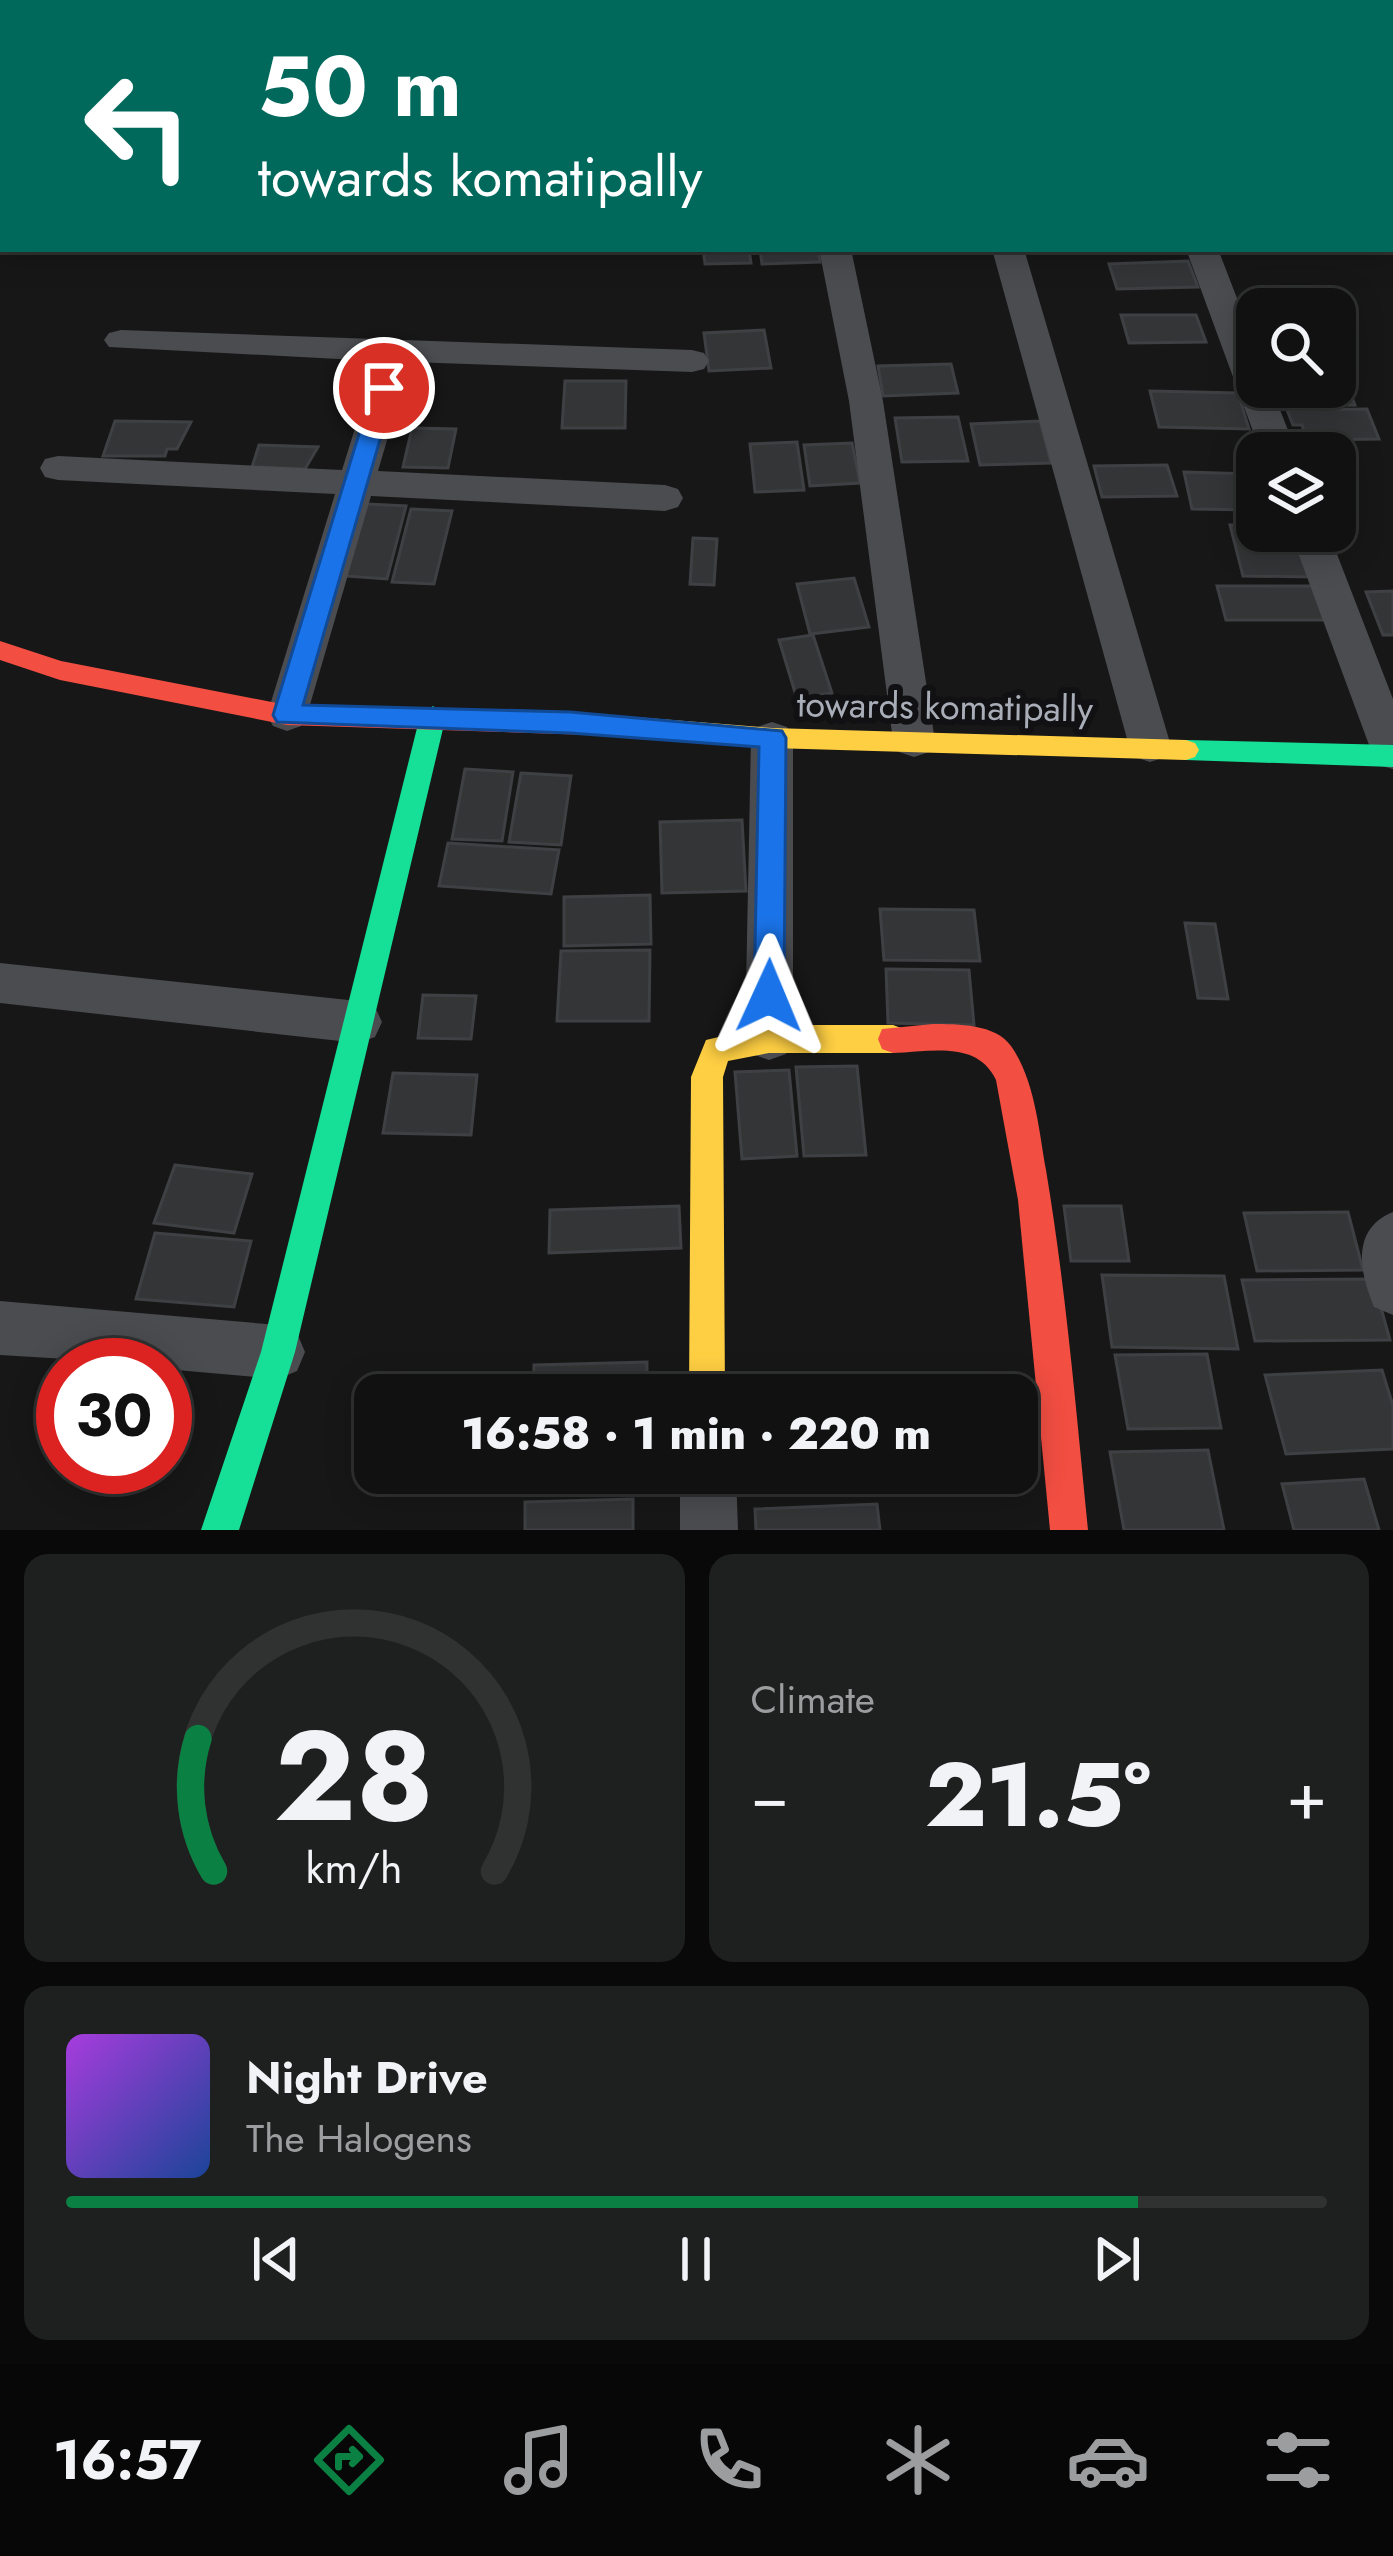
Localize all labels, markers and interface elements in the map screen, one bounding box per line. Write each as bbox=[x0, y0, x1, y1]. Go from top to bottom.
text: 50 m bbox=[258, 26, 462, 148]
icon: left bbox=[60, 48, 216, 204]
text: towards komatipally bbox=[258, 138, 702, 216]
map controls bbox=[1236, 288, 1356, 552]
button: search bbox=[1236, 288, 1356, 408]
pin bbox=[333, 337, 435, 439]
icon: arrive bbox=[351, 355, 417, 421]
button: layers bbox=[1236, 432, 1356, 552]
street label: towards komatipally bbox=[796, 677, 1094, 735]
position arrow bbox=[706, 933, 832, 1059]
speed limit sign: 30 bbox=[36, 1338, 192, 1494]
text: 16:58 · 1 min · 220 m bbox=[461, 1401, 931, 1466]
text: Climate bbox=[751, 1671, 875, 1728]
text: 28 bbox=[274, 1686, 434, 1867]
text: 21.5° bbox=[925, 1730, 1151, 1860]
text: − bbox=[751, 1748, 789, 1844]
text: + bbox=[1286, 1748, 1327, 1844]
text: km/h bbox=[306, 1837, 403, 1899]
text: Night Drive bbox=[246, 2045, 488, 2110]
text: The Halogens bbox=[246, 2110, 472, 2167]
icon: previous bbox=[243, 2226, 309, 2292]
icon: pause bbox=[663, 2226, 729, 2292]
icon: next bbox=[1084, 2226, 1150, 2292]
icon: directions bbox=[307, 2418, 391, 2502]
icon: music bbox=[497, 2418, 581, 2502]
icon: phone bbox=[687, 2418, 771, 2502]
icon: climate bbox=[876, 2418, 960, 2502]
icon: car bbox=[1066, 2418, 1150, 2502]
icon: filters bbox=[1256, 2418, 1340, 2502]
text: 16:57 bbox=[53, 2421, 201, 2499]

